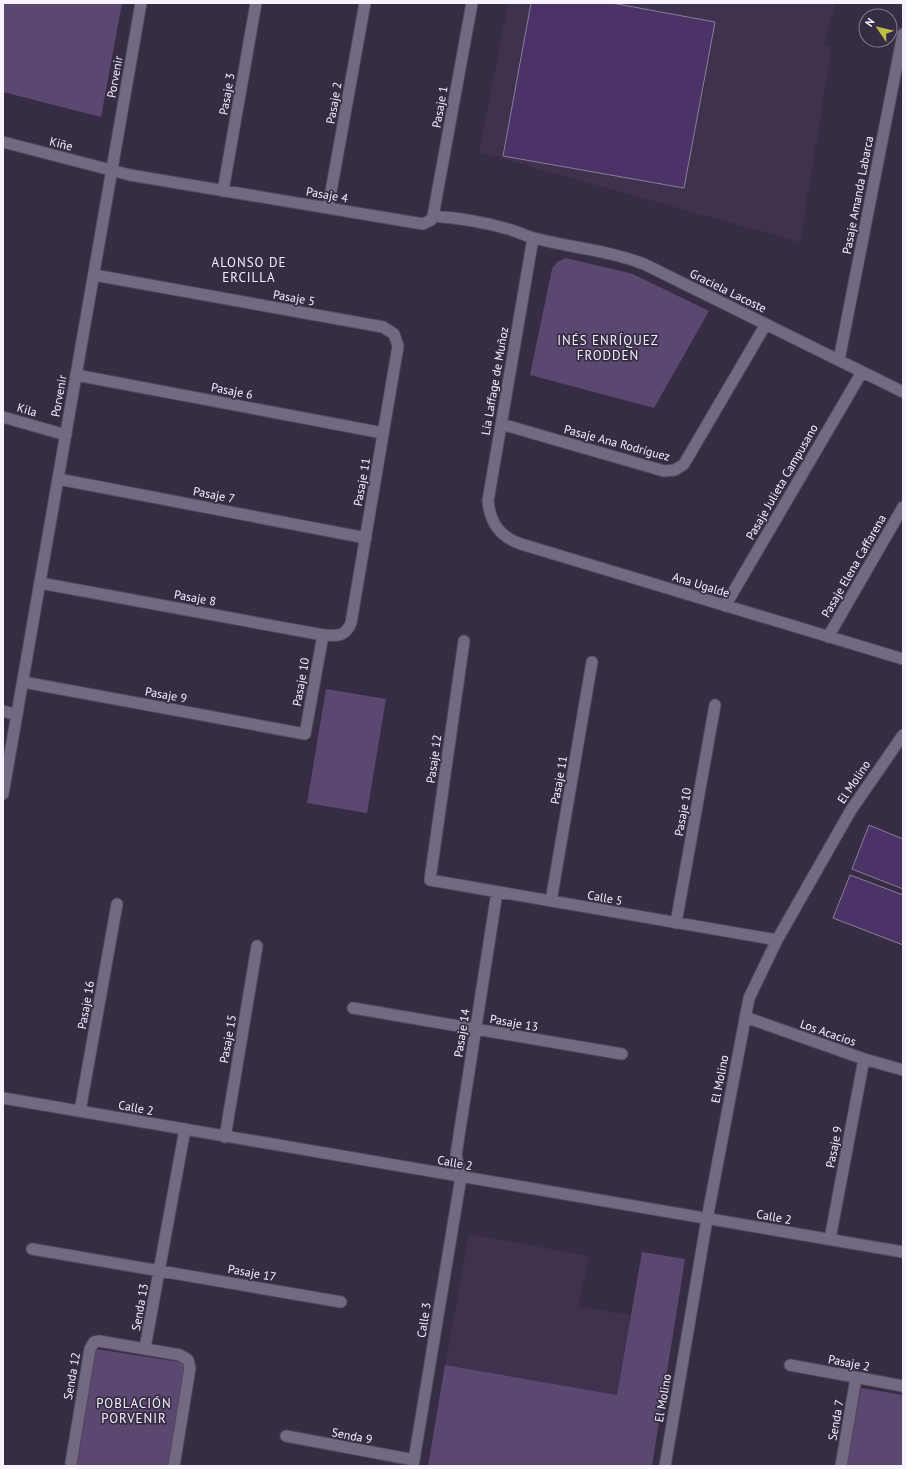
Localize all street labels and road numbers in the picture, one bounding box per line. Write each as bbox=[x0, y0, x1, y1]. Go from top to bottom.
street label: Porvenir bbox=[103, 55, 126, 99]
street label: Pasaje 3 bbox=[215, 72, 238, 116]
street label: Pasaje 2 bbox=[322, 81, 345, 125]
street label: Pasaje 1 bbox=[428, 85, 451, 129]
street label: Kiñe bbox=[48, 133, 74, 154]
street label: Pasaje Amanda Labarca bbox=[839, 135, 876, 255]
street label: Pasaje 4 bbox=[305, 183, 350, 206]
street label: Graciela Lacoste bbox=[687, 266, 769, 316]
street label: Pasaje 5 bbox=[272, 286, 316, 309]
street label: Lía Laffage de Muñoz bbox=[478, 326, 511, 436]
street label: Porvenir bbox=[47, 374, 70, 418]
street label: Pasaje 6 bbox=[210, 379, 254, 402]
street label: Kila bbox=[15, 400, 39, 419]
street label: Pasaje Ana Rodríguez bbox=[563, 421, 672, 464]
street label: Pasaje Julieta Campusano bbox=[742, 421, 821, 542]
street label: Pasaje 11 bbox=[350, 457, 373, 507]
street label: Pasaje 7 bbox=[192, 483, 236, 506]
street label: Pasaje Elena Caffarena bbox=[818, 512, 889, 620]
street label: Ana Ugalde bbox=[671, 569, 732, 600]
street label: Pasaje 8 bbox=[173, 586, 217, 609]
street label: Pasaje 10 bbox=[289, 656, 312, 707]
street label: Pasaje 9 bbox=[144, 683, 188, 706]
street label: Pasaje 12 bbox=[423, 734, 444, 784]
street label: Pasaje 11 bbox=[547, 755, 570, 805]
street label: El Molino bbox=[834, 757, 873, 806]
street label: Pasaje 10 bbox=[671, 786, 694, 837]
street label: Calle 5 bbox=[586, 887, 624, 908]
street label: Pasaje 16 bbox=[74, 980, 97, 1030]
street label: Pasaje 14 bbox=[450, 1007, 473, 1058]
street label: Pasaje 13 bbox=[489, 1011, 539, 1034]
street label: Pasaje 15 bbox=[216, 1014, 239, 1064]
street label: Los Acacios bbox=[798, 1016, 858, 1049]
street label: El Molino bbox=[707, 1054, 732, 1104]
street label: Calle 2 bbox=[117, 1097, 155, 1118]
street label: Pasaje 9 bbox=[822, 1125, 845, 1169]
street label: Calle 2 bbox=[436, 1152, 474, 1173]
street label: Calle 2 bbox=[755, 1206, 793, 1227]
street label: Pasaje 17 bbox=[227, 1261, 277, 1284]
street label: Senda 13 bbox=[128, 1282, 151, 1332]
street label: Calle 3 bbox=[413, 1301, 434, 1339]
street label: Senda 12 bbox=[60, 1351, 83, 1401]
street label: Pasaje 2 bbox=[827, 1351, 871, 1374]
street label: El Molino bbox=[651, 1373, 674, 1423]
street label: Senda 7 bbox=[825, 1398, 846, 1441]
street label: Senda 9 bbox=[330, 1424, 374, 1447]

